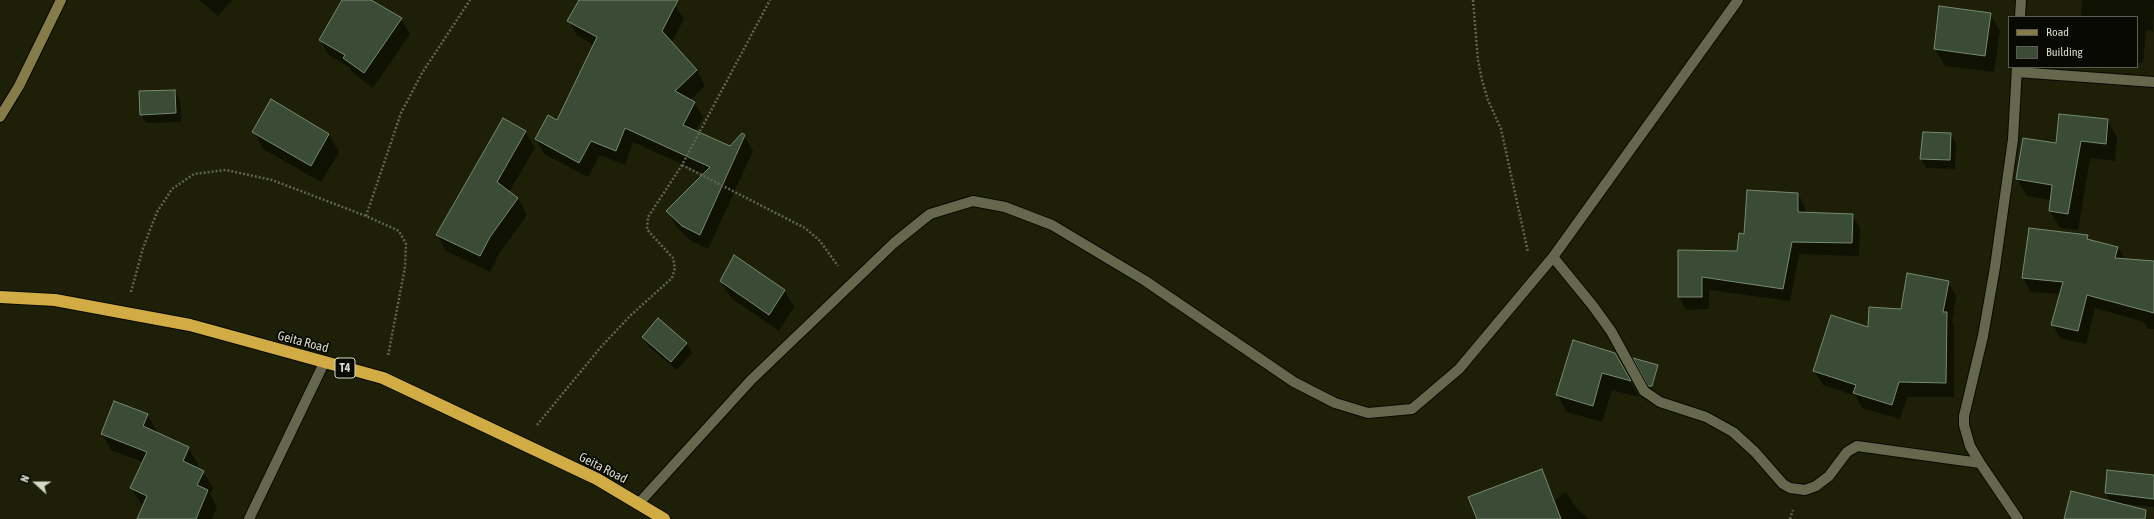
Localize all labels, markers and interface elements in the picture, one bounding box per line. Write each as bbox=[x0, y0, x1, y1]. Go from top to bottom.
legend bbox=[2008, 16, 2138, 68]
text: Road bbox=[2046, 25, 2069, 39]
text: Building bbox=[2046, 45, 2083, 59]
street label: Geita Road bbox=[276, 328, 330, 356]
road number: T4 bbox=[335, 358, 355, 378]
street label: Geita Road bbox=[576, 449, 630, 487]
north arrow bbox=[16, 463, 56, 503]
text: N bbox=[18, 474, 32, 484]

